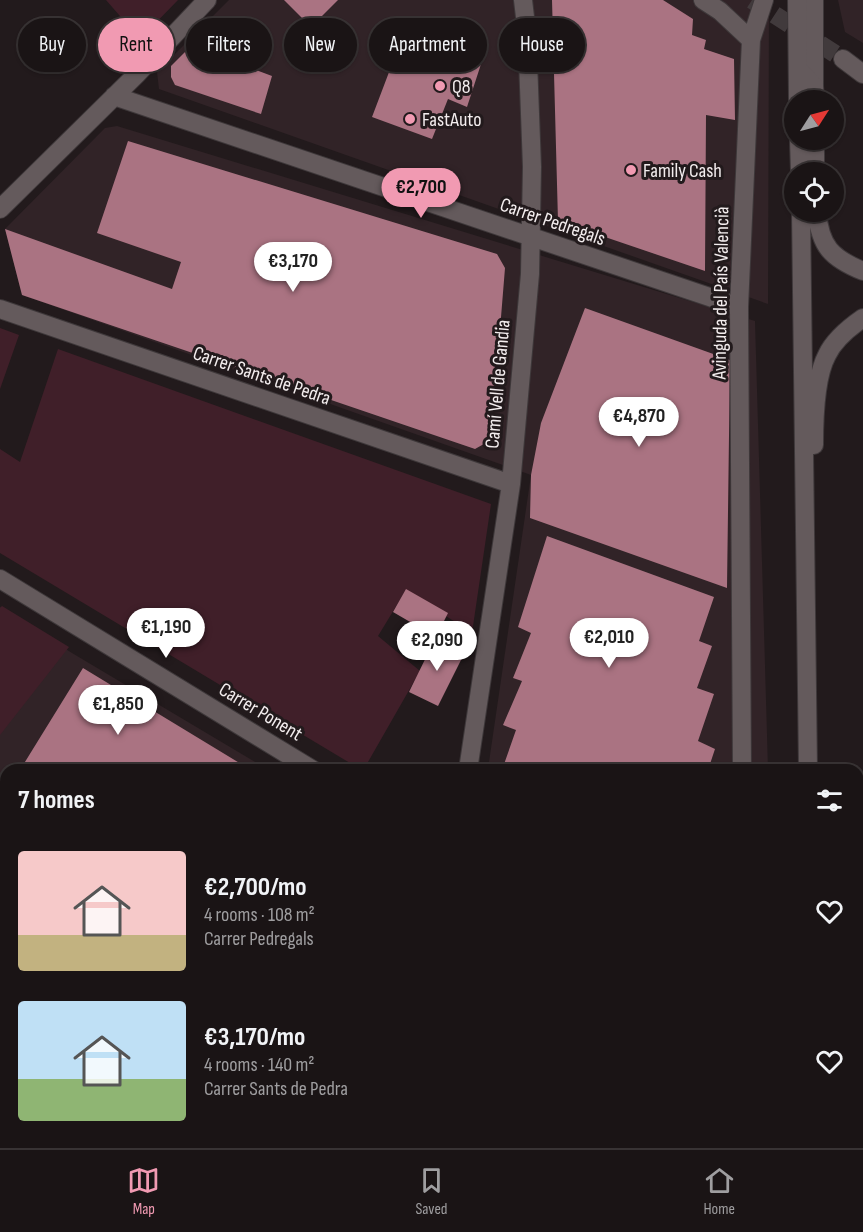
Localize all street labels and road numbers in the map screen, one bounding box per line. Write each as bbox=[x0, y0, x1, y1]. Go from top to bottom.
street label: Carrer Pedregals bbox=[497, 193, 608, 251]
street label: Avinguda del País Valencià bbox=[707, 206, 735, 381]
street label: Camí Vell de Gandia bbox=[480, 319, 516, 450]
street label: Carrer Sants de Pedra bbox=[190, 341, 334, 411]
street label: Carrer Ponent bbox=[214, 678, 307, 746]

